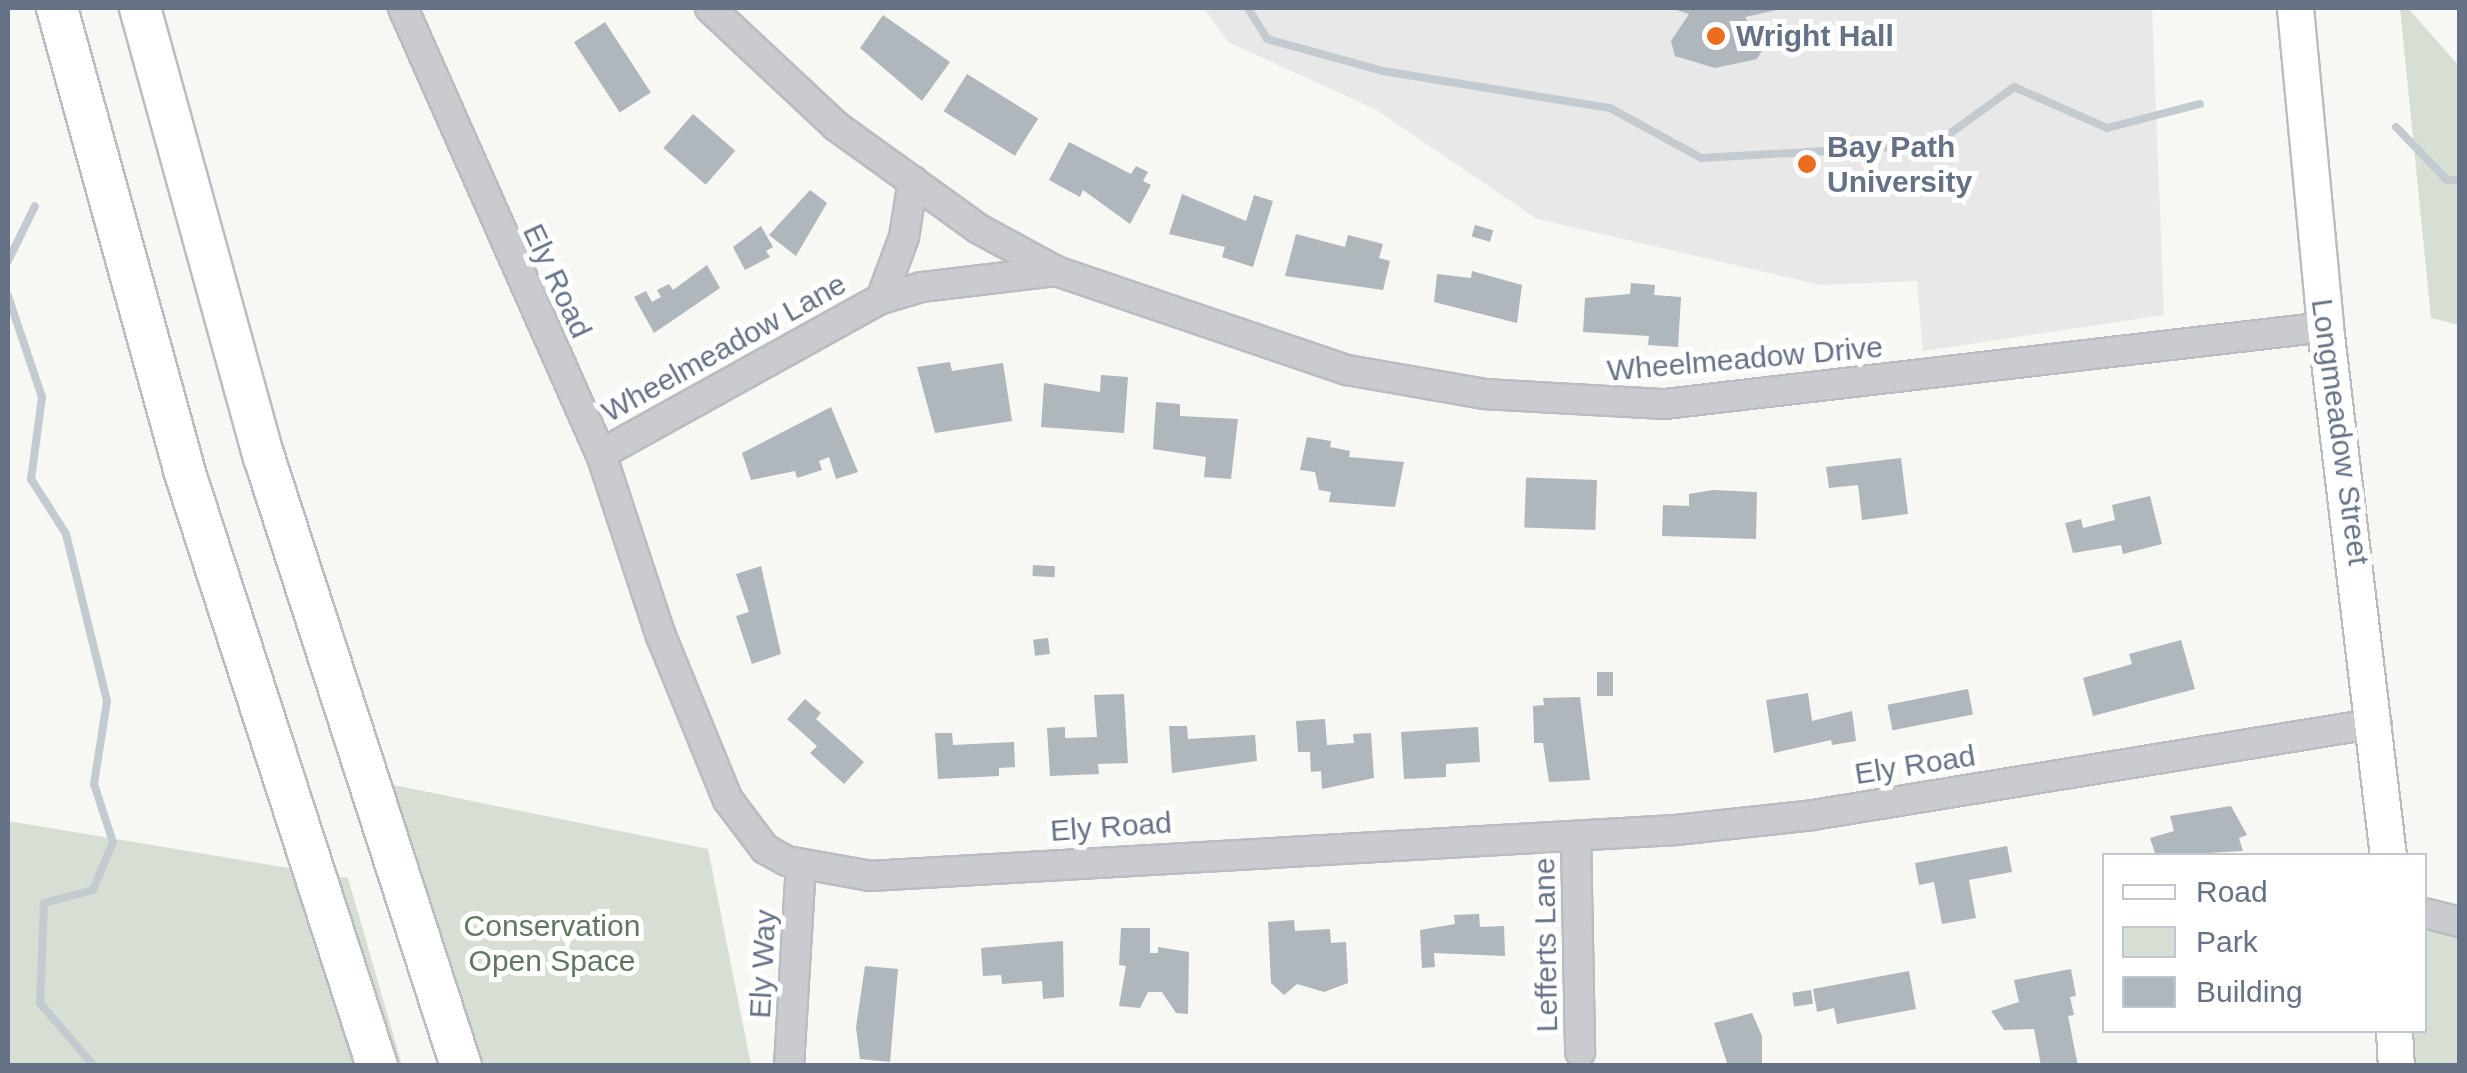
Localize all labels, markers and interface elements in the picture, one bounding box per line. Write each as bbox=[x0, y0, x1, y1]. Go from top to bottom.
place label: Wright Hall bbox=[1736, 18, 1894, 54]
marker: Wright Hall bbox=[1705, 25, 1727, 47]
place label: Bay Path University bbox=[1827, 129, 1972, 200]
marker: Bay Path University bbox=[1796, 153, 1818, 175]
street label: Ely Road bbox=[515, 218, 599, 344]
street label: Wheelmeadow Lane bbox=[596, 266, 852, 430]
street label: Longmeadow Street bbox=[2303, 297, 2377, 567]
street label: Wheelmeadow Drive bbox=[1606, 329, 1884, 389]
street label: Ely Road bbox=[1852, 738, 1978, 792]
street label: Ely Road bbox=[1049, 805, 1173, 849]
legend bbox=[2102, 853, 2427, 1033]
street label: Lefferts Lane bbox=[1526, 857, 1566, 1033]
text: Road bbox=[2196, 875, 2268, 908]
park label: Conservation Open Space bbox=[464, 908, 640, 978]
street label: Ely Way bbox=[742, 909, 784, 1019]
text: Park bbox=[2196, 925, 2258, 958]
text: Building bbox=[2196, 975, 2303, 1008]

